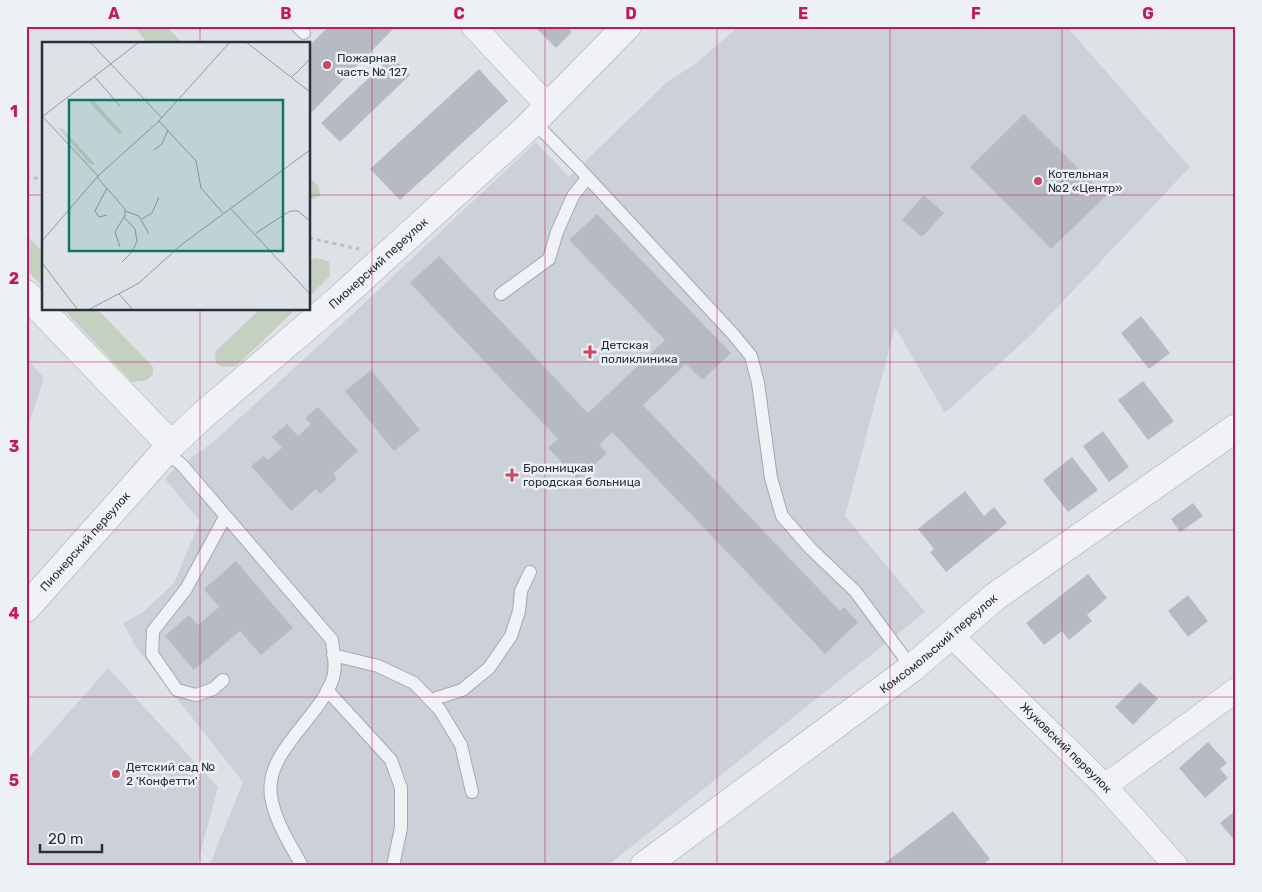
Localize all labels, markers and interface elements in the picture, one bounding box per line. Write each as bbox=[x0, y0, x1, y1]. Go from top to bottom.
text: A bbox=[108, 4, 120, 23]
text: B bbox=[280, 4, 292, 23]
text: C bbox=[453, 4, 465, 23]
text: D bbox=[625, 4, 637, 23]
text: E bbox=[798, 4, 808, 23]
text: F bbox=[971, 4, 981, 23]
text: G bbox=[1142, 4, 1154, 23]
inset map bbox=[42, 42, 310, 310]
place label: Пожарная часть № 127 bbox=[337, 51, 407, 79]
marker: Пожарная часть № 127 bbox=[321, 59, 333, 71]
text: 1 bbox=[10, 102, 18, 121]
place label: Котельная №2 «Центр» bbox=[1048, 167, 1123, 195]
marker: Котельная №2 «Центр» bbox=[1032, 175, 1044, 187]
street label: Пионерский переулок bbox=[326, 214, 431, 312]
text: 2 bbox=[9, 269, 19, 288]
place label: Детская поликлиника bbox=[601, 338, 678, 366]
marker: Детская поликлиника bbox=[583, 345, 597, 359]
text: 3 bbox=[9, 437, 19, 456]
place label: Бронницкая городская больница bbox=[523, 461, 641, 489]
marker: Бронницкая городская больница bbox=[505, 468, 519, 482]
street label: Пионерский переулок bbox=[37, 488, 134, 594]
street label: Комсомольский переулок bbox=[877, 591, 1001, 696]
text: 4 bbox=[9, 604, 20, 623]
street label: Жуковский переулок bbox=[1017, 700, 1115, 796]
place label: Детский сад № 2 'Конфетти' bbox=[126, 760, 215, 788]
marker: Детский сад № 2 'Конфетти' bbox=[110, 768, 122, 780]
text: 5 bbox=[9, 771, 19, 790]
scale bar bbox=[40, 822, 102, 854]
text: 20 m bbox=[48, 830, 83, 848]

